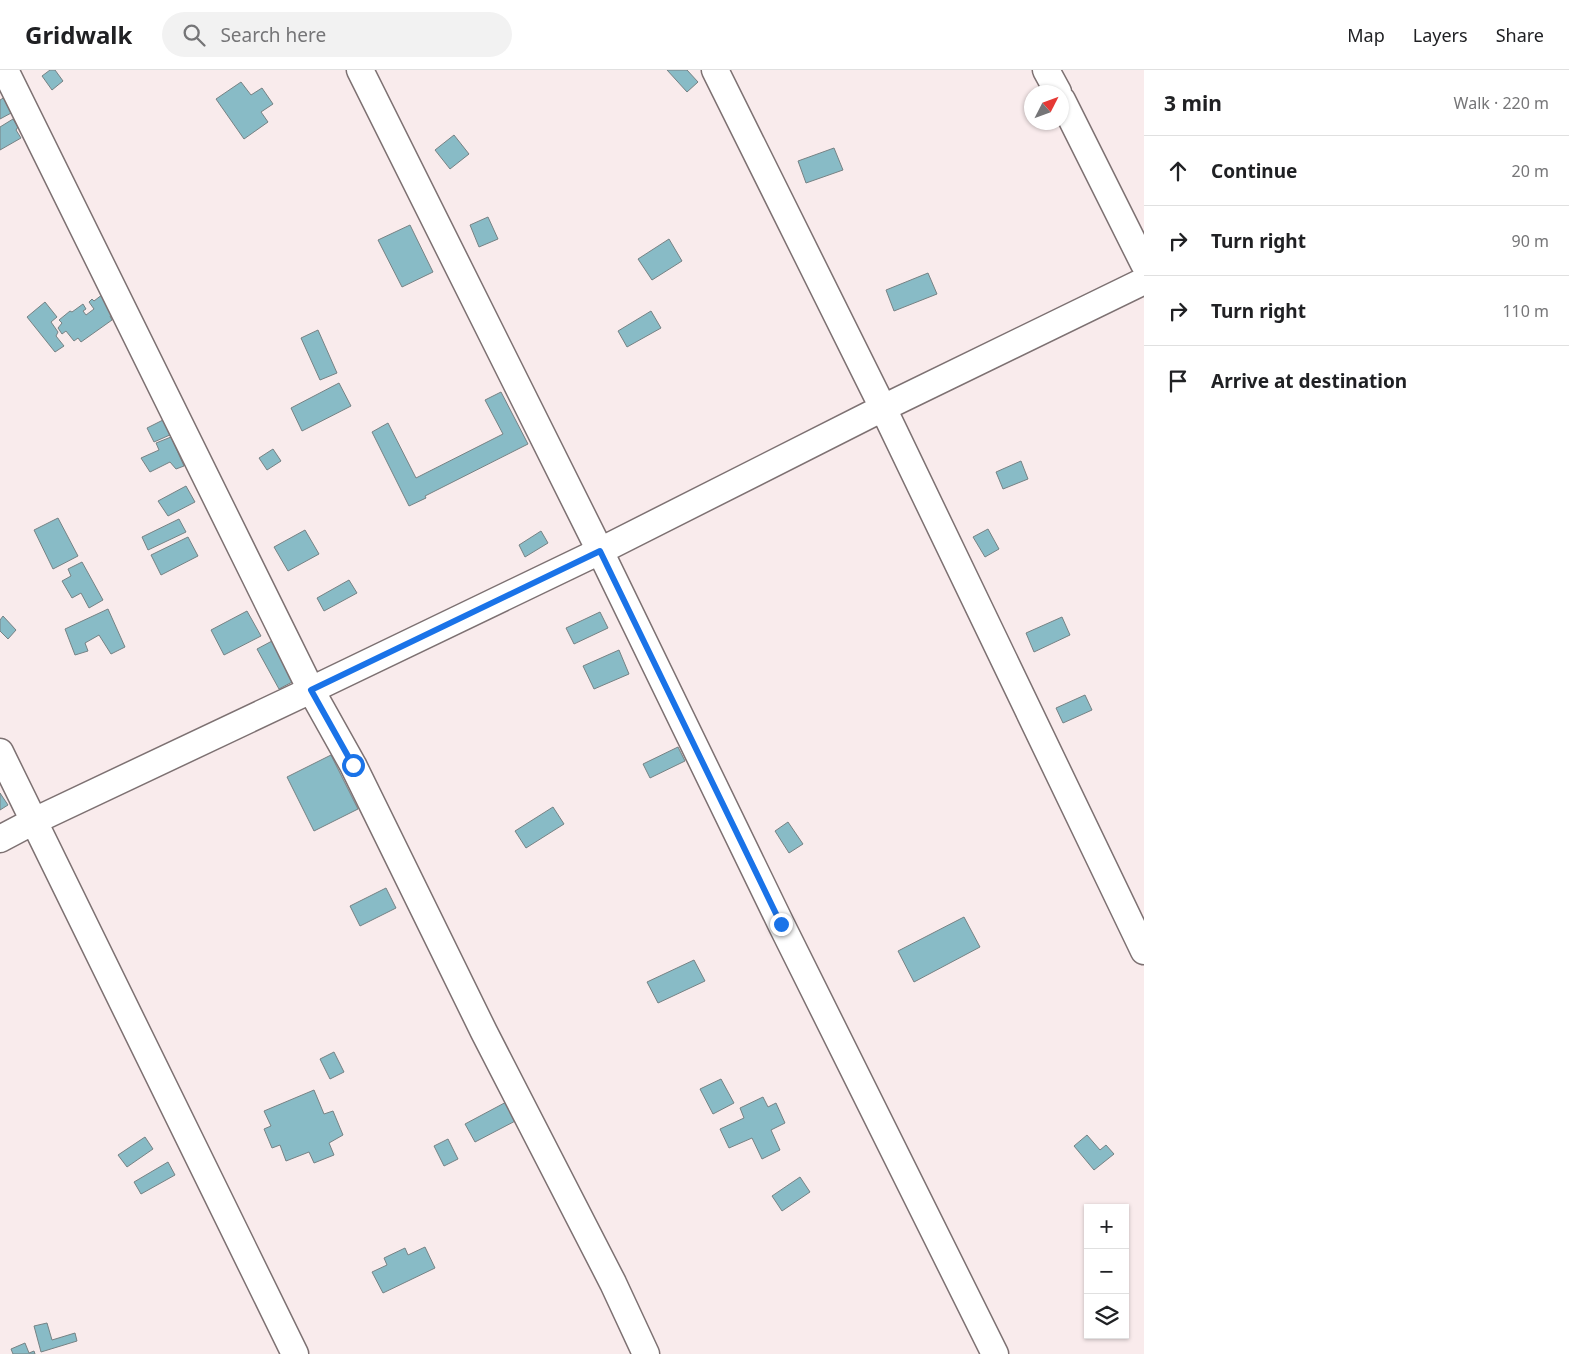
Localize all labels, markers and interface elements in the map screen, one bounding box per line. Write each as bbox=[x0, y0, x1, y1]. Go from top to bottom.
search box bbox=[162, 12, 512, 57]
text: Gridwalk bbox=[25, 18, 132, 51]
icon: search bbox=[180, 21, 208, 49]
text: Search here bbox=[220, 22, 326, 48]
text: Map bbox=[1347, 23, 1385, 47]
text: Layers bbox=[1413, 23, 1468, 47]
text: Share bbox=[1496, 23, 1544, 47]
north arrow bbox=[1024, 85, 1069, 130]
text: 3 min bbox=[1164, 89, 1222, 117]
text: Walk · 220 m bbox=[1454, 92, 1549, 114]
icon: ahead bbox=[1164, 157, 1192, 185]
text: Continue bbox=[1211, 158, 1297, 184]
text: 20 m bbox=[1512, 160, 1549, 182]
icon: right bbox=[1164, 227, 1192, 255]
text: Turn right bbox=[1211, 228, 1306, 254]
text: 90 m bbox=[1512, 230, 1549, 252]
icon: right bbox=[1164, 297, 1192, 325]
text: Turn right bbox=[1211, 298, 1306, 324]
text: 110 m bbox=[1502, 300, 1549, 322]
icon: arrive bbox=[1164, 367, 1192, 395]
text: Arrive at destination bbox=[1211, 368, 1407, 394]
route start bbox=[342, 754, 365, 777]
route end bbox=[770, 913, 793, 936]
map controls bbox=[1084, 1204, 1129, 1339]
button: + bbox=[1084, 1204, 1129, 1249]
button: − bbox=[1084, 1249, 1129, 1294]
button: layers bbox=[1084, 1294, 1129, 1339]

